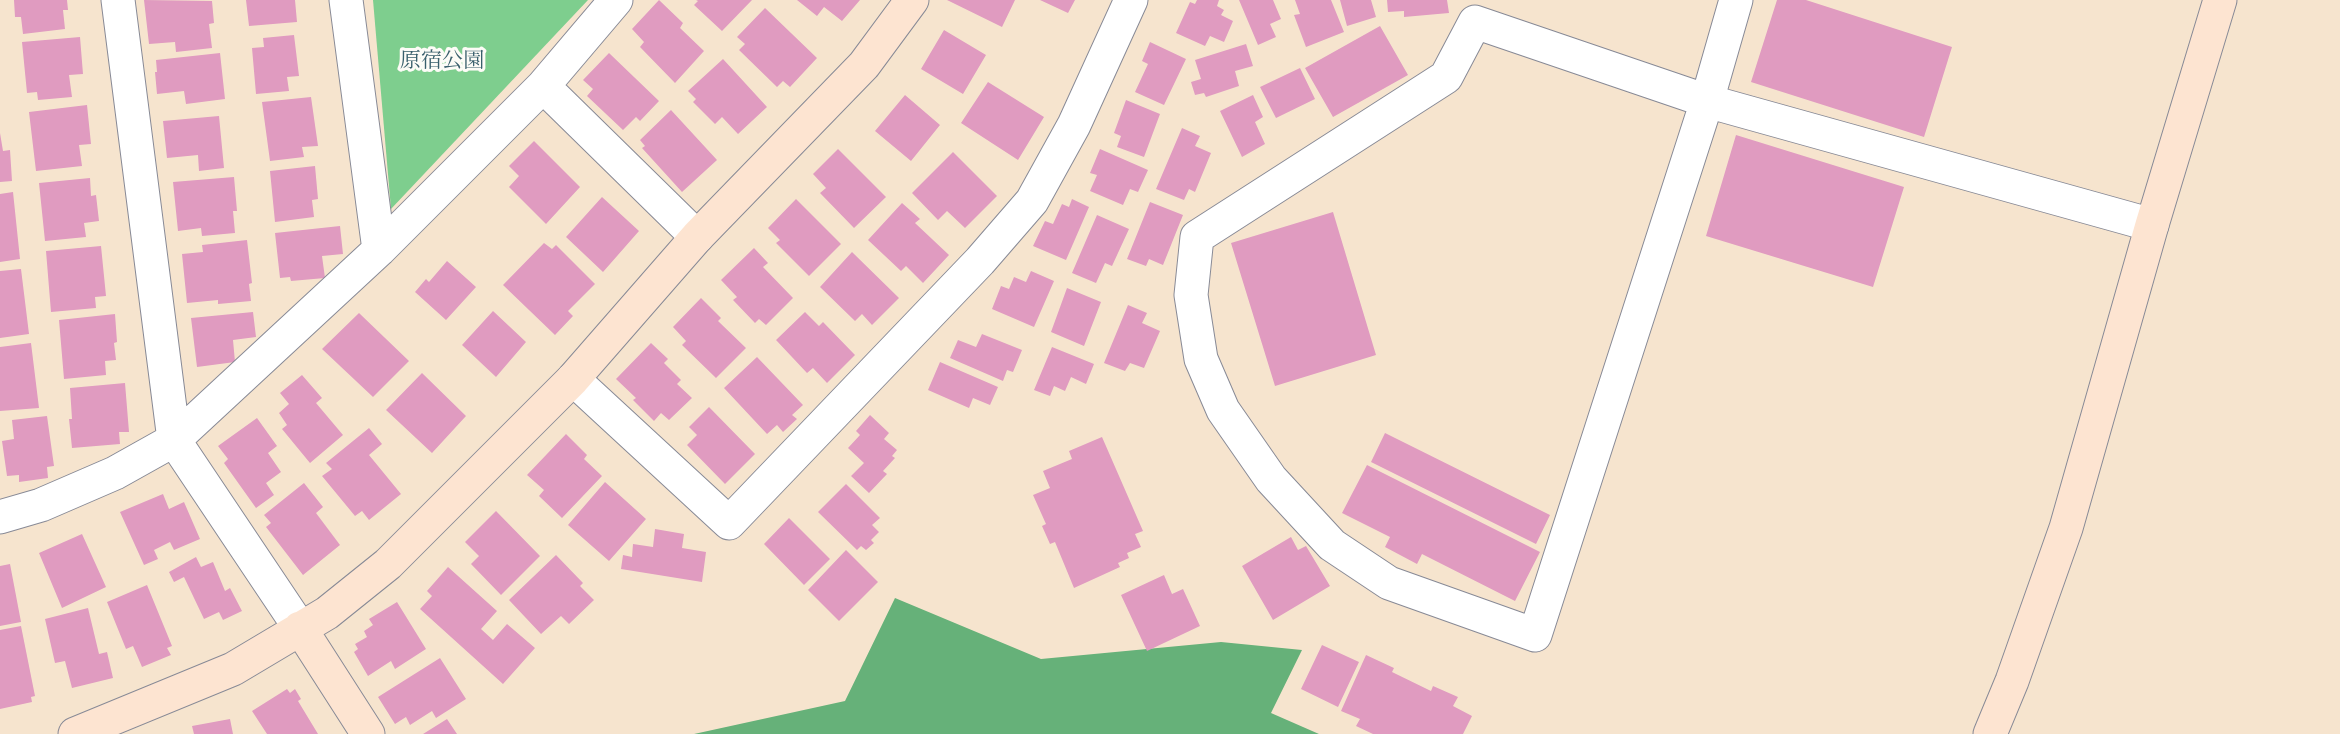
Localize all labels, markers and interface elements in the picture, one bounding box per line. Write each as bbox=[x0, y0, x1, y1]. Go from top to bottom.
park label: 原宿公園 bbox=[400, 50, 484, 76]

